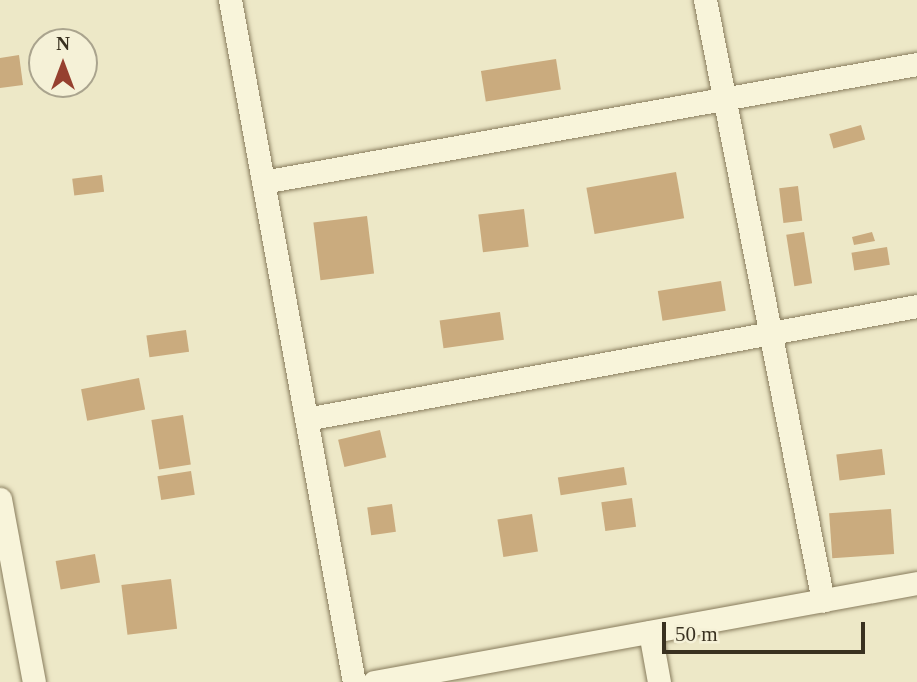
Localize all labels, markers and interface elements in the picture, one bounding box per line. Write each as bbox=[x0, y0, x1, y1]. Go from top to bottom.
north arrow bbox=[28, 28, 98, 98]
text: N bbox=[56, 33, 70, 54]
scale bar bbox=[665, 608, 868, 652]
text: 50 m bbox=[675, 622, 718, 646]

